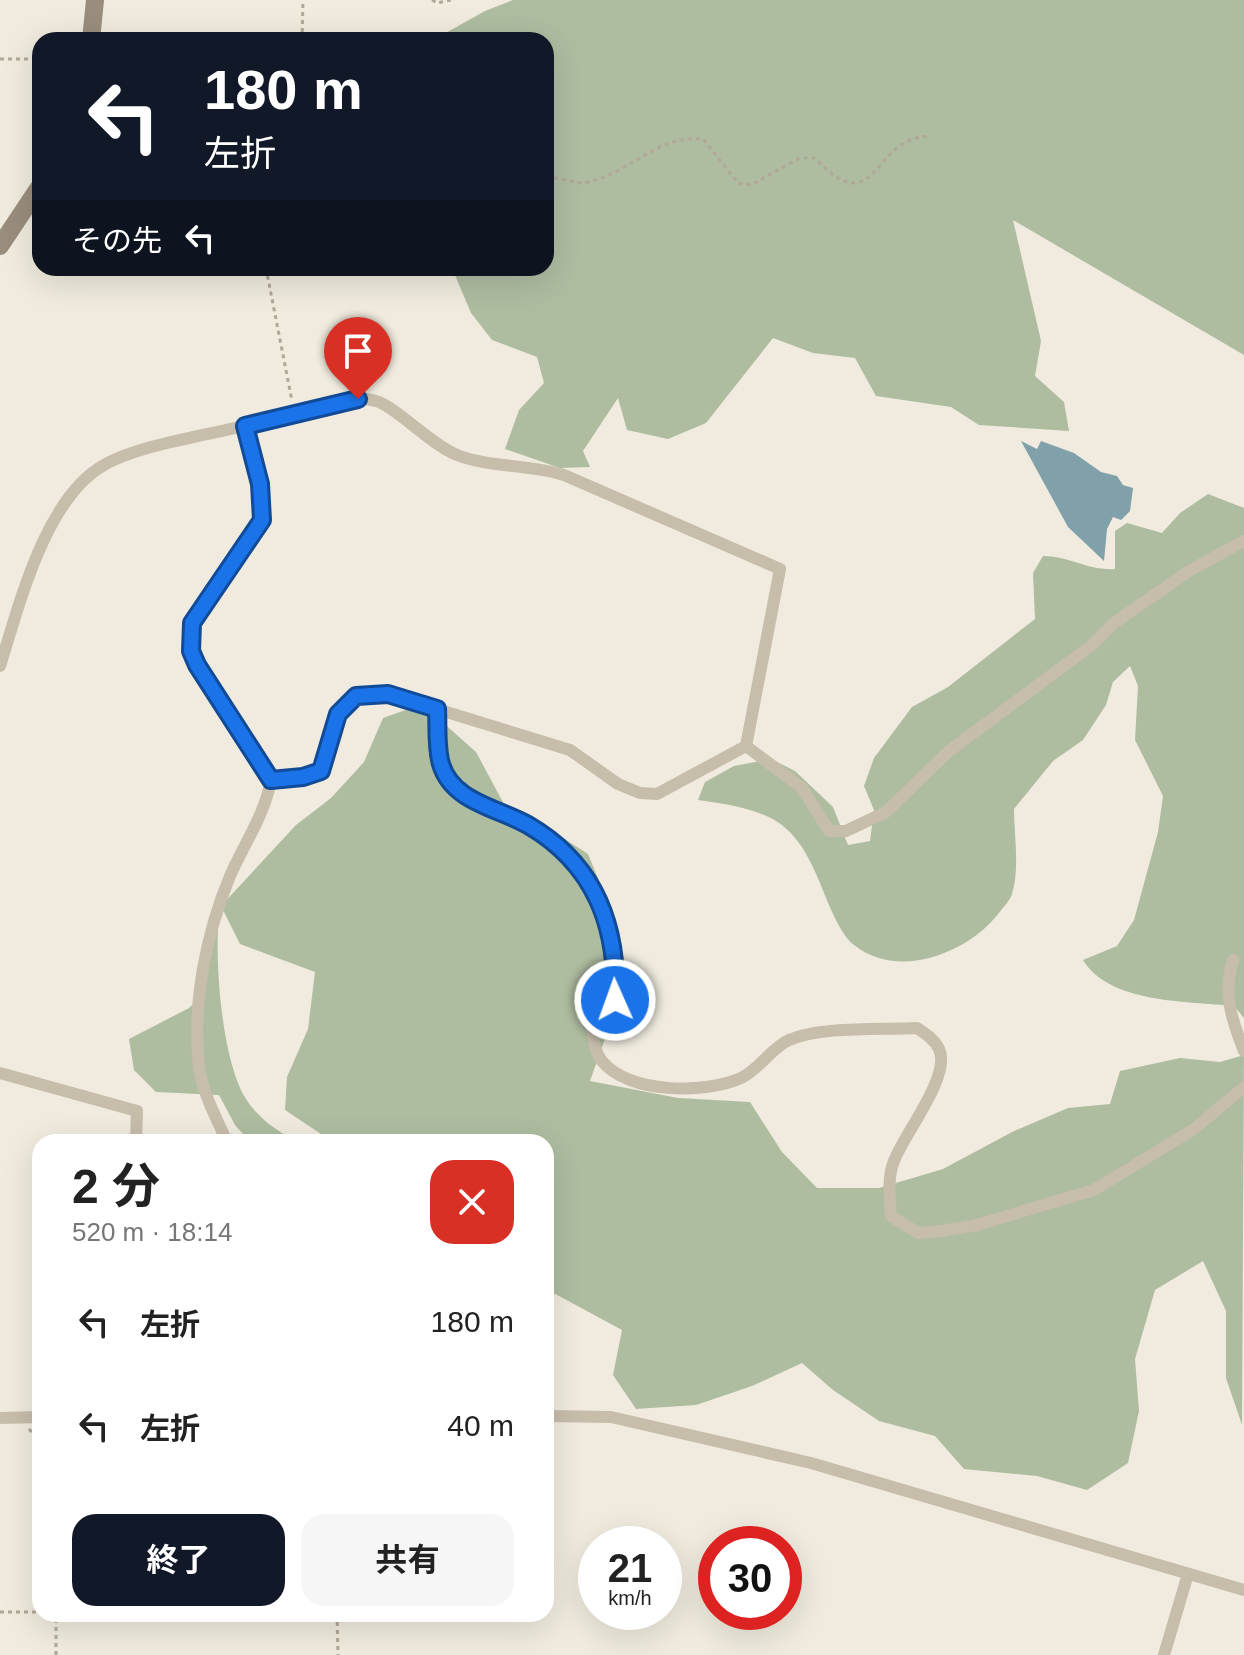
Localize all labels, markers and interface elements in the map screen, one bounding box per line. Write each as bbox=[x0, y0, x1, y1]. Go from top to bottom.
text: 180 m bbox=[204, 58, 363, 121]
icon: left bbox=[72, 64, 176, 168]
text: 左折 bbox=[204, 133, 276, 174]
icon: left bbox=[178, 216, 222, 260]
text: その先 bbox=[72, 224, 162, 257]
pin bbox=[324, 317, 392, 399]
icon: arrive bbox=[336, 329, 380, 373]
position arrow bbox=[573, 958, 657, 1042]
text: 2 分 bbox=[72, 1160, 160, 1213]
button: close bbox=[430, 1160, 514, 1244]
text: 520 m · 18:14 bbox=[72, 1217, 232, 1247]
icon: left bbox=[72, 1300, 116, 1344]
text: 180 m bbox=[431, 1305, 514, 1338]
text: 左折 bbox=[140, 1308, 200, 1341]
icon: left bbox=[72, 1404, 116, 1448]
text: 40 m bbox=[447, 1409, 514, 1442]
text: 左折 bbox=[140, 1412, 200, 1445]
button: 終了 bbox=[72, 1514, 285, 1606]
button: 共有 bbox=[301, 1514, 514, 1606]
speed limit sign: 30 bbox=[698, 1526, 802, 1630]
text: 21 bbox=[608, 1546, 652, 1590]
text: km/h bbox=[608, 1587, 652, 1609]

